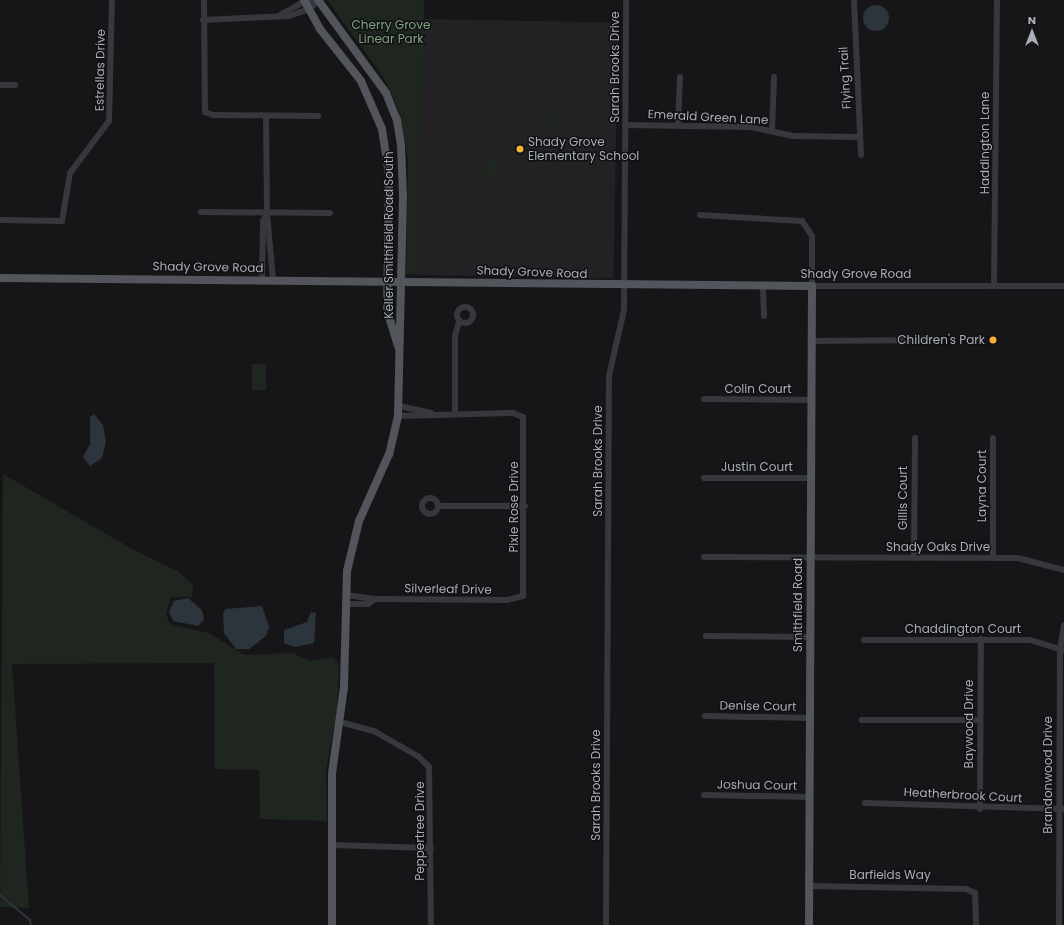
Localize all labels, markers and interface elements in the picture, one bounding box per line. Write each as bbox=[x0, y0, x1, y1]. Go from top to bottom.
street label: Sarah Brooks Drive bbox=[608, 11, 622, 123]
north arrow bbox=[1012, 12, 1052, 52]
text: N bbox=[1028, 12, 1036, 28]
park label: Cherry Grove Linear Park bbox=[352, 18, 430, 46]
street label: Estrellas Drive bbox=[92, 29, 108, 111]
street label: Flying Trail bbox=[836, 46, 854, 110]
street label: Haddington Lane bbox=[978, 92, 992, 194]
street label: Emerald Green Lane bbox=[647, 107, 769, 127]
place label: Shady Grove Elementary School bbox=[528, 135, 639, 163]
marker: Shady Grove Elementary School bbox=[515, 144, 525, 154]
street label: Keller Smithfield Road South bbox=[382, 151, 396, 319]
street label: Shady Grove Road bbox=[152, 259, 264, 275]
street label: Shady Grove Road bbox=[476, 263, 588, 281]
street label: Shady Grove Road bbox=[801, 267, 911, 281]
place label: Children's Park bbox=[897, 333, 985, 347]
marker: Children's Park bbox=[988, 335, 998, 345]
street label: Colin Court bbox=[724, 382, 792, 396]
street label: Sarah Brooks Drive bbox=[591, 405, 605, 517]
street label: Layna Court bbox=[975, 450, 989, 522]
street label: Justin Court bbox=[721, 460, 793, 474]
street label: Pixie Rose Drive bbox=[507, 461, 521, 553]
street label: Gillis Court bbox=[896, 466, 910, 530]
street label: Shady Oaks Drive bbox=[886, 540, 990, 554]
street label: Smithfield Road bbox=[791, 558, 805, 652]
street label: Silverleaf Drive bbox=[404, 581, 492, 597]
street label: Chaddington Court bbox=[905, 622, 1021, 636]
street label: Baywood Drive bbox=[962, 680, 976, 768]
street label: Denise Court bbox=[719, 698, 797, 714]
street label: Brandonwood Drive bbox=[1041, 716, 1055, 834]
street label: Sarah Brooks Drive bbox=[589, 729, 603, 841]
street label: Joshua Court bbox=[717, 777, 797, 793]
street label: Peppertree Drive bbox=[413, 781, 427, 881]
street label: Heatherbrook Court bbox=[903, 785, 1023, 805]
street label: Barfields Way bbox=[849, 868, 931, 882]

